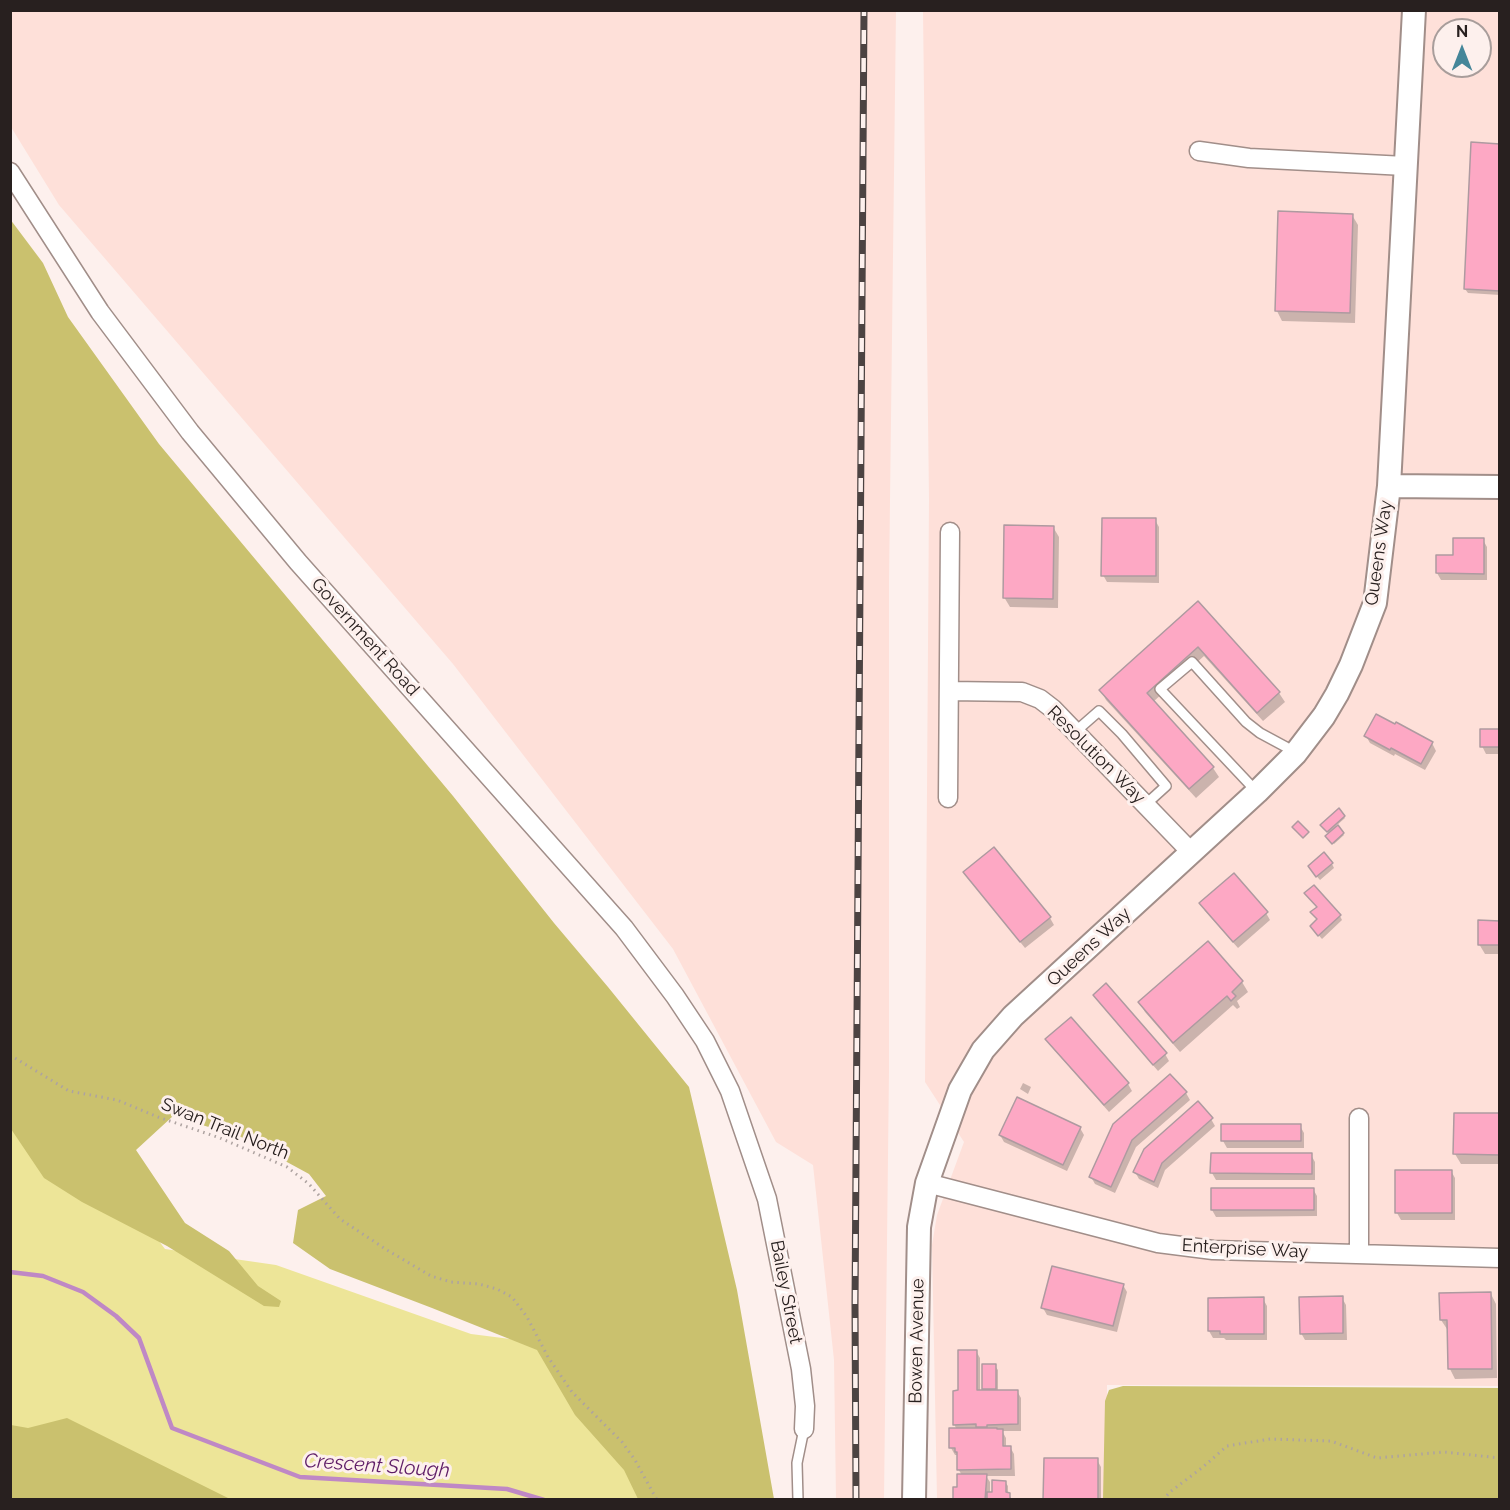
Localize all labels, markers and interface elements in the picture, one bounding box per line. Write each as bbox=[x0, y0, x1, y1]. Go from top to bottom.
north arrow bbox=[1432, 18, 1492, 78]
text: N bbox=[1456, 22, 1468, 41]
street label: Queens Way bbox=[1361, 499, 1397, 607]
street label: Government Road bbox=[306, 574, 424, 700]
street label: Resolution Way bbox=[1042, 701, 1150, 809]
street label: Queens Way bbox=[1043, 903, 1135, 991]
street label: Swan Trail North bbox=[158, 1093, 292, 1165]
street label: Enterprise Way bbox=[1181, 1235, 1309, 1263]
street label: Bailey Street bbox=[765, 1238, 807, 1346]
street label: Bowen Avenue bbox=[905, 1278, 929, 1404]
water label: Crescent Slough bbox=[303, 1449, 451, 1483]

